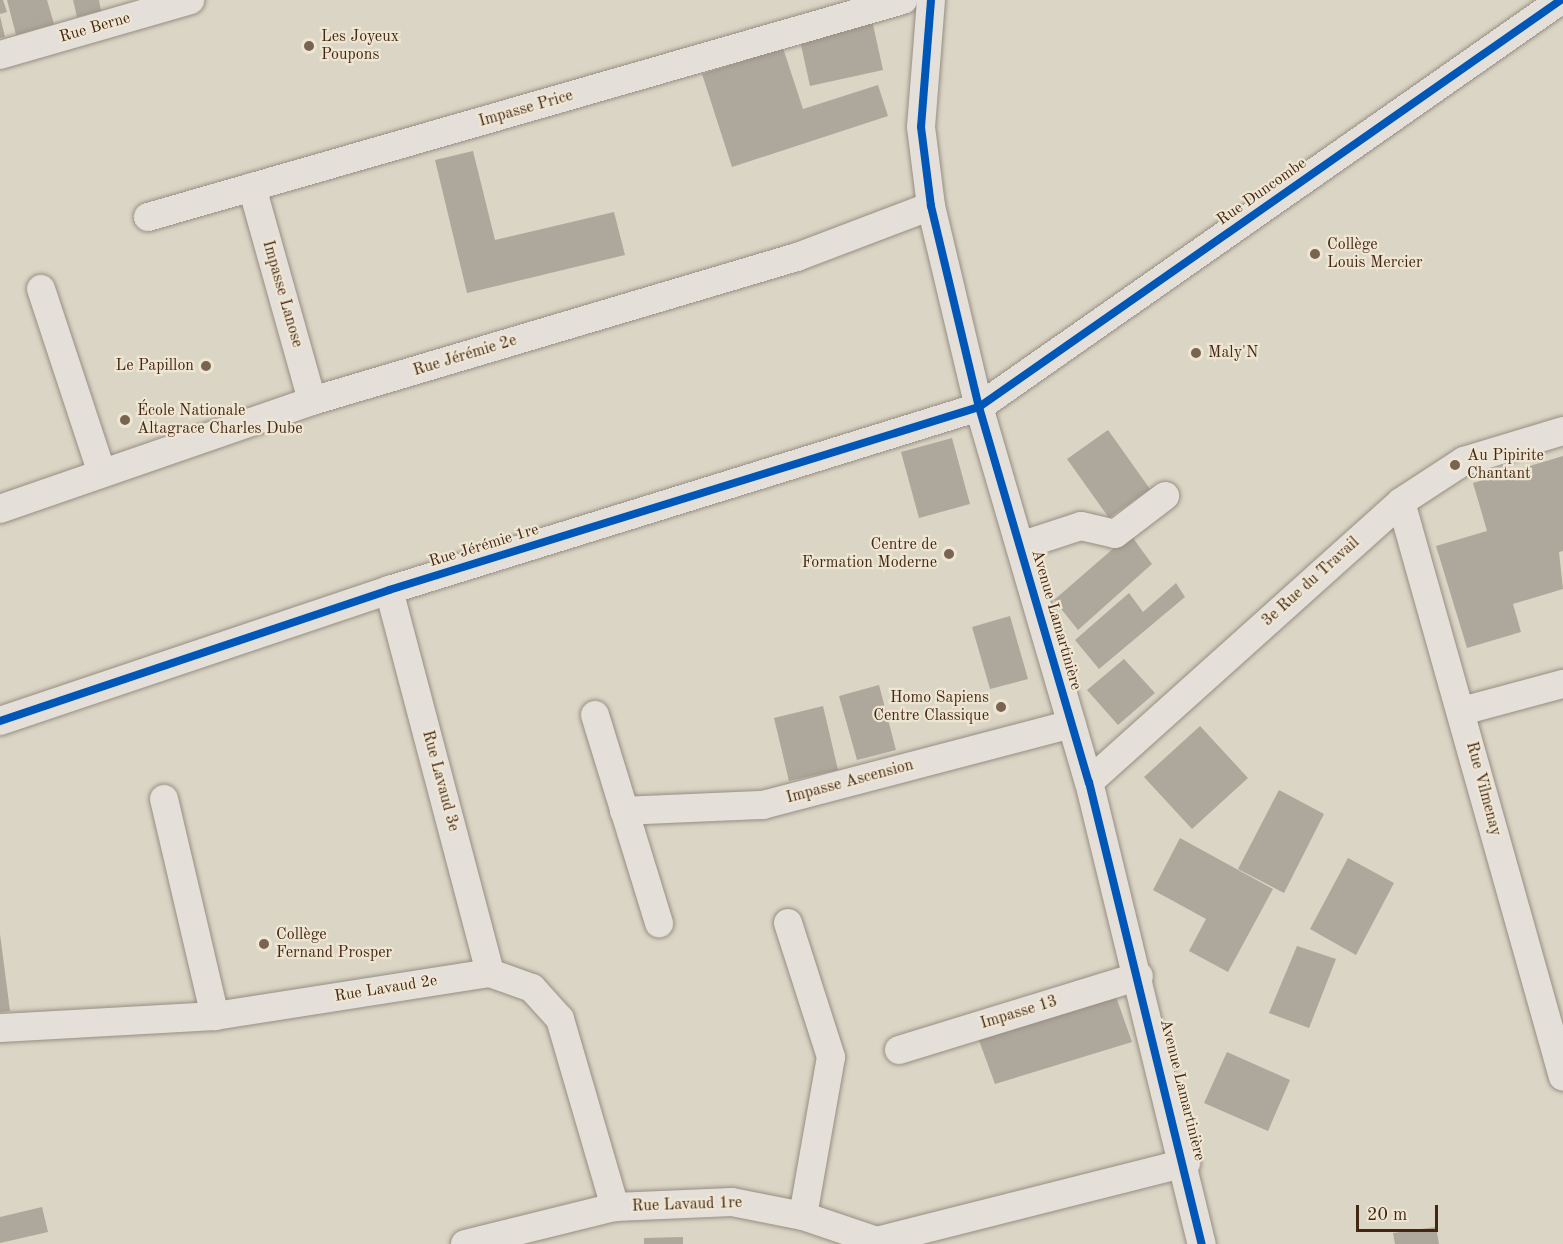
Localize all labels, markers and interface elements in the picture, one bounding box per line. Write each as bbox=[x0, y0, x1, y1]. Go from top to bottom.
street label: Rue Berne bbox=[57, 9, 133, 47]
place label: Les Joyeux Poupons bbox=[321, 27, 399, 65]
marker: Les Joyeux Poupons bbox=[302, 39, 316, 53]
street label: Impasse Price bbox=[477, 86, 575, 132]
street label: Rue Duncombe bbox=[1214, 154, 1310, 230]
place label: Collège Louis Mercier bbox=[1327, 235, 1422, 273]
street label: Impasse Lanose bbox=[258, 238, 306, 350]
marker: Collège Louis Mercier bbox=[1308, 247, 1322, 261]
street label: Rue Jérémie 2e bbox=[411, 331, 519, 381]
place label: Maly'N bbox=[1208, 343, 1258, 363]
marker: Maly'N bbox=[1189, 346, 1203, 360]
place label: Le Papillon bbox=[116, 356, 194, 376]
marker: Le Papillon bbox=[199, 359, 213, 373]
place label: École Nationale Altagrace Charles Dube bbox=[137, 401, 303, 439]
marker: École Nationale Altagrace Charles Dube bbox=[118, 413, 132, 427]
place label: Au Pipirite Chantant bbox=[1467, 446, 1544, 484]
marker: Au Pipirite Chantant bbox=[1448, 458, 1462, 472]
street label: Rue Jérémie 1re bbox=[427, 520, 541, 572]
street label: 3e Rue du Travail bbox=[1258, 533, 1364, 631]
place label: Centre de Formation Moderne bbox=[802, 535, 937, 573]
marker: Centre de Formation Moderne bbox=[942, 547, 956, 561]
street label: Avenue Lamartinière bbox=[1027, 548, 1085, 692]
place label: Homo Sapiens Centre Classique bbox=[873, 688, 989, 726]
marker: Homo Sapiens Centre Classique bbox=[994, 700, 1008, 714]
street label: Rue Lavaud 3e bbox=[417, 728, 463, 834]
street label: Rue Vilmenay bbox=[1461, 740, 1505, 838]
street label: Impasse Ascension bbox=[784, 756, 916, 808]
place label: Collège Fernand Prosper bbox=[276, 925, 392, 963]
marker: Collège Fernand Prosper bbox=[257, 937, 271, 951]
street label: Rue Lavaud 2e bbox=[333, 971, 439, 1007]
street label: Impasse 13 bbox=[978, 992, 1060, 1034]
street label: Avenue Lamartinière bbox=[1155, 1017, 1209, 1163]
street label: Rue Lavaud 1re bbox=[631, 1193, 743, 1217]
scale bar bbox=[1359, 1193, 1442, 1231]
text: 20 m bbox=[1367, 1206, 1407, 1224]

